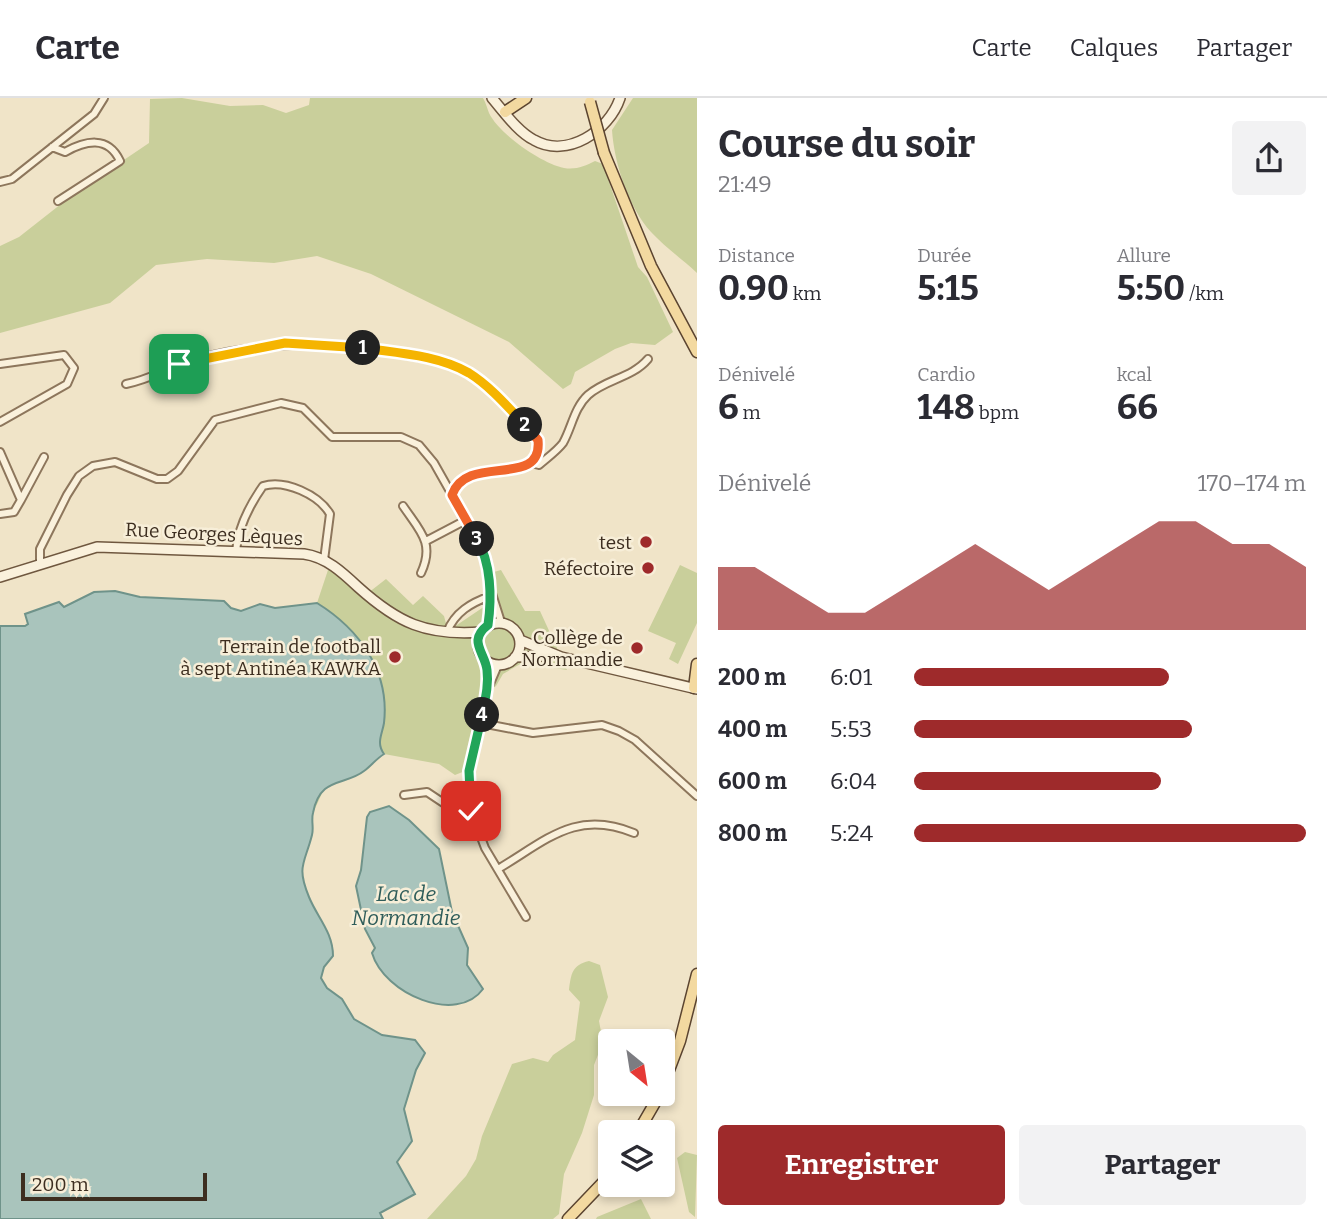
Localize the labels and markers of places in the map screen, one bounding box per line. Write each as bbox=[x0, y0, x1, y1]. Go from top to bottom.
pin: 1 bbox=[346, 330, 380, 366]
pin bbox=[149, 334, 209, 394]
pin: 2 bbox=[508, 408, 542, 442]
pin: 3 bbox=[460, 522, 494, 556]
place label: test bbox=[599, 531, 632, 554]
marker: test bbox=[638, 534, 654, 550]
place label: Réfectoire bbox=[544, 557, 634, 580]
marker: Réfectoire bbox=[640, 560, 656, 576]
place label: Collège de Normandie bbox=[521, 626, 623, 671]
place label: Terrain de football à sept Antinéa KAWKA bbox=[180, 635, 382, 680]
marker: Collège de Normandie bbox=[629, 640, 645, 656]
marker: Terrain de football à sept Antinéa KAWKA bbox=[387, 649, 403, 665]
pin: 4 bbox=[464, 698, 500, 732]
pin bbox=[441, 781, 501, 841]

